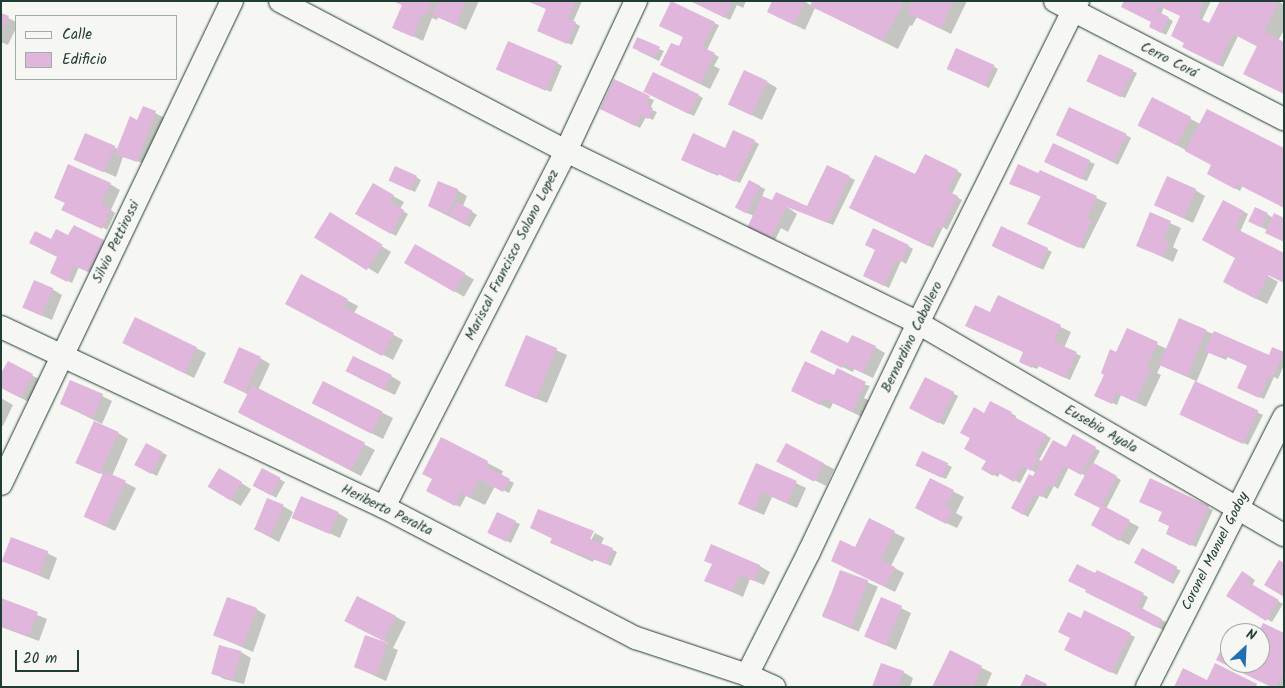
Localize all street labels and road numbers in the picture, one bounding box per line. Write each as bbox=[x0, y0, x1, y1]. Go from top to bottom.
street label: Cerro Corá bbox=[1138, 38, 1200, 82]
street label: Mariscal Francisco Solano Lopez bbox=[462, 167, 562, 343]
street label: Silvio Pettirossi bbox=[89, 198, 143, 286]
street label: Bernardino Caballero bbox=[878, 279, 946, 395]
street label: Eusebio Ayala bbox=[1062, 401, 1140, 457]
street label: Heriberto Peralta bbox=[338, 481, 436, 539]
street label: Coronel Manuel Godoy bbox=[1178, 489, 1252, 613]

